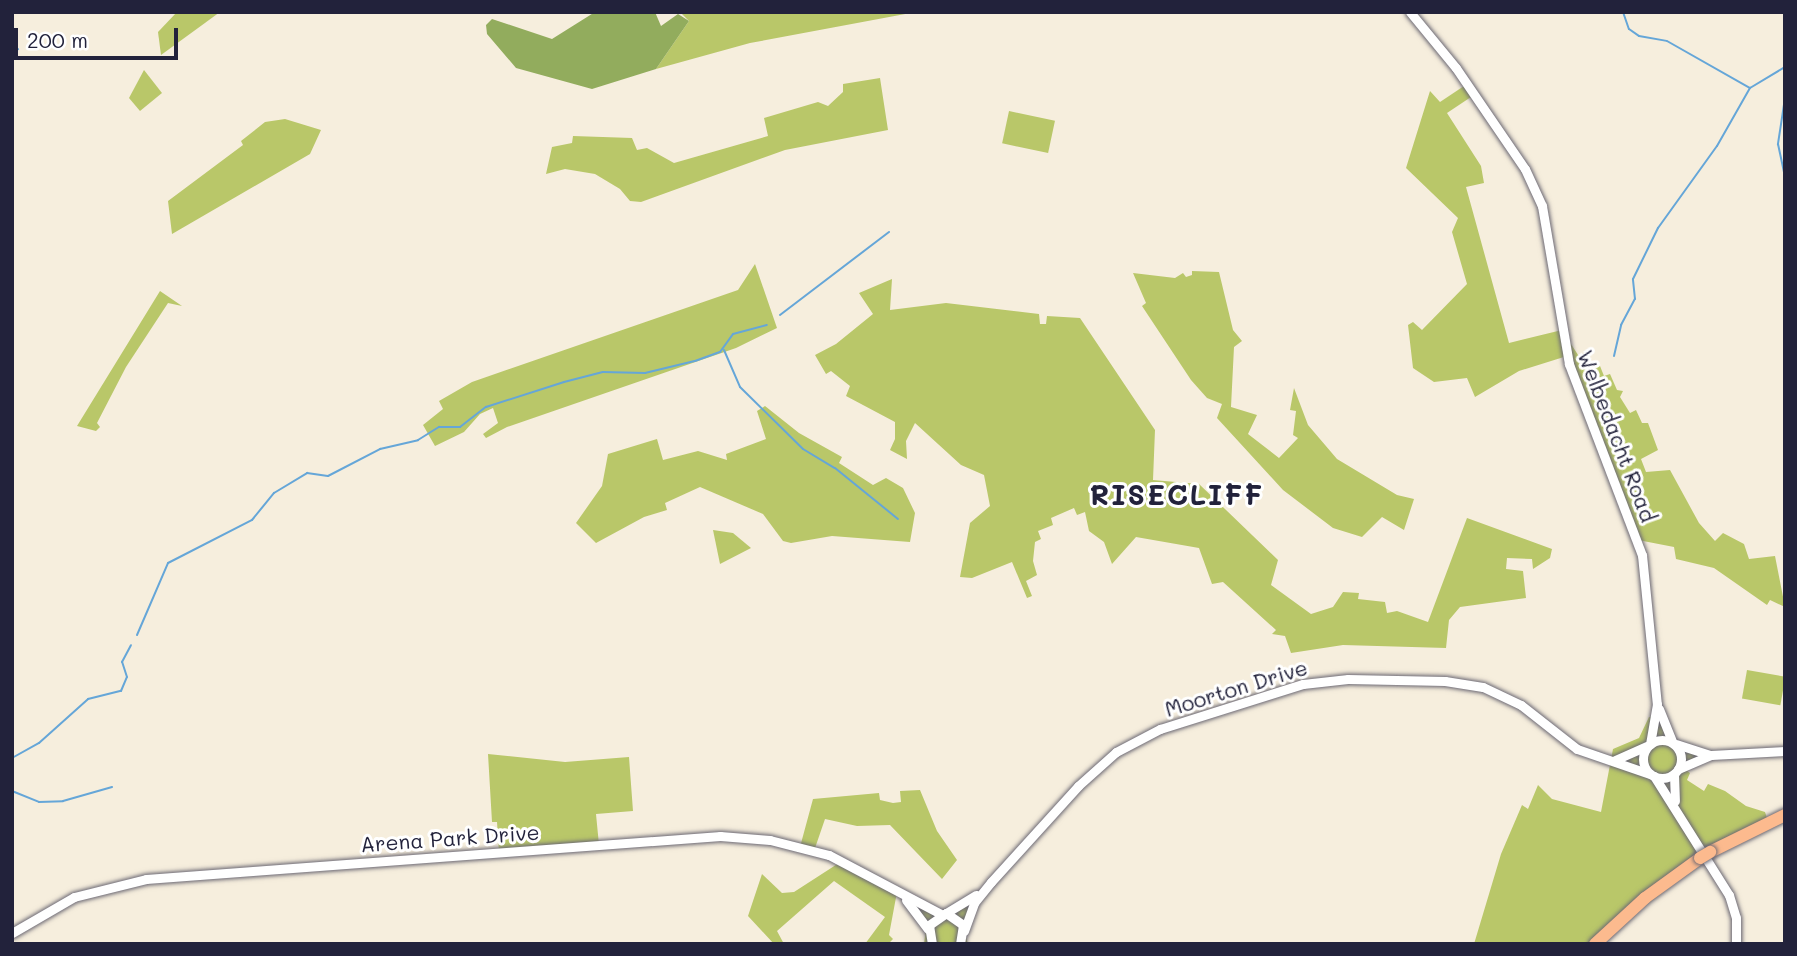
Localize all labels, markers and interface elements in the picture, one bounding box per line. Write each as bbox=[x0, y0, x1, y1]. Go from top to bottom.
scale bar bbox=[18, 14, 182, 58]
text: 200 m bbox=[27, 26, 88, 53]
street label: Welbedacht Road bbox=[1573, 347, 1661, 525]
district label: RISECLIFF bbox=[1091, 477, 1263, 511]
street label: Moorton Drive bbox=[1162, 654, 1310, 722]
street label: Arena Park Drive bbox=[360, 819, 540, 857]

